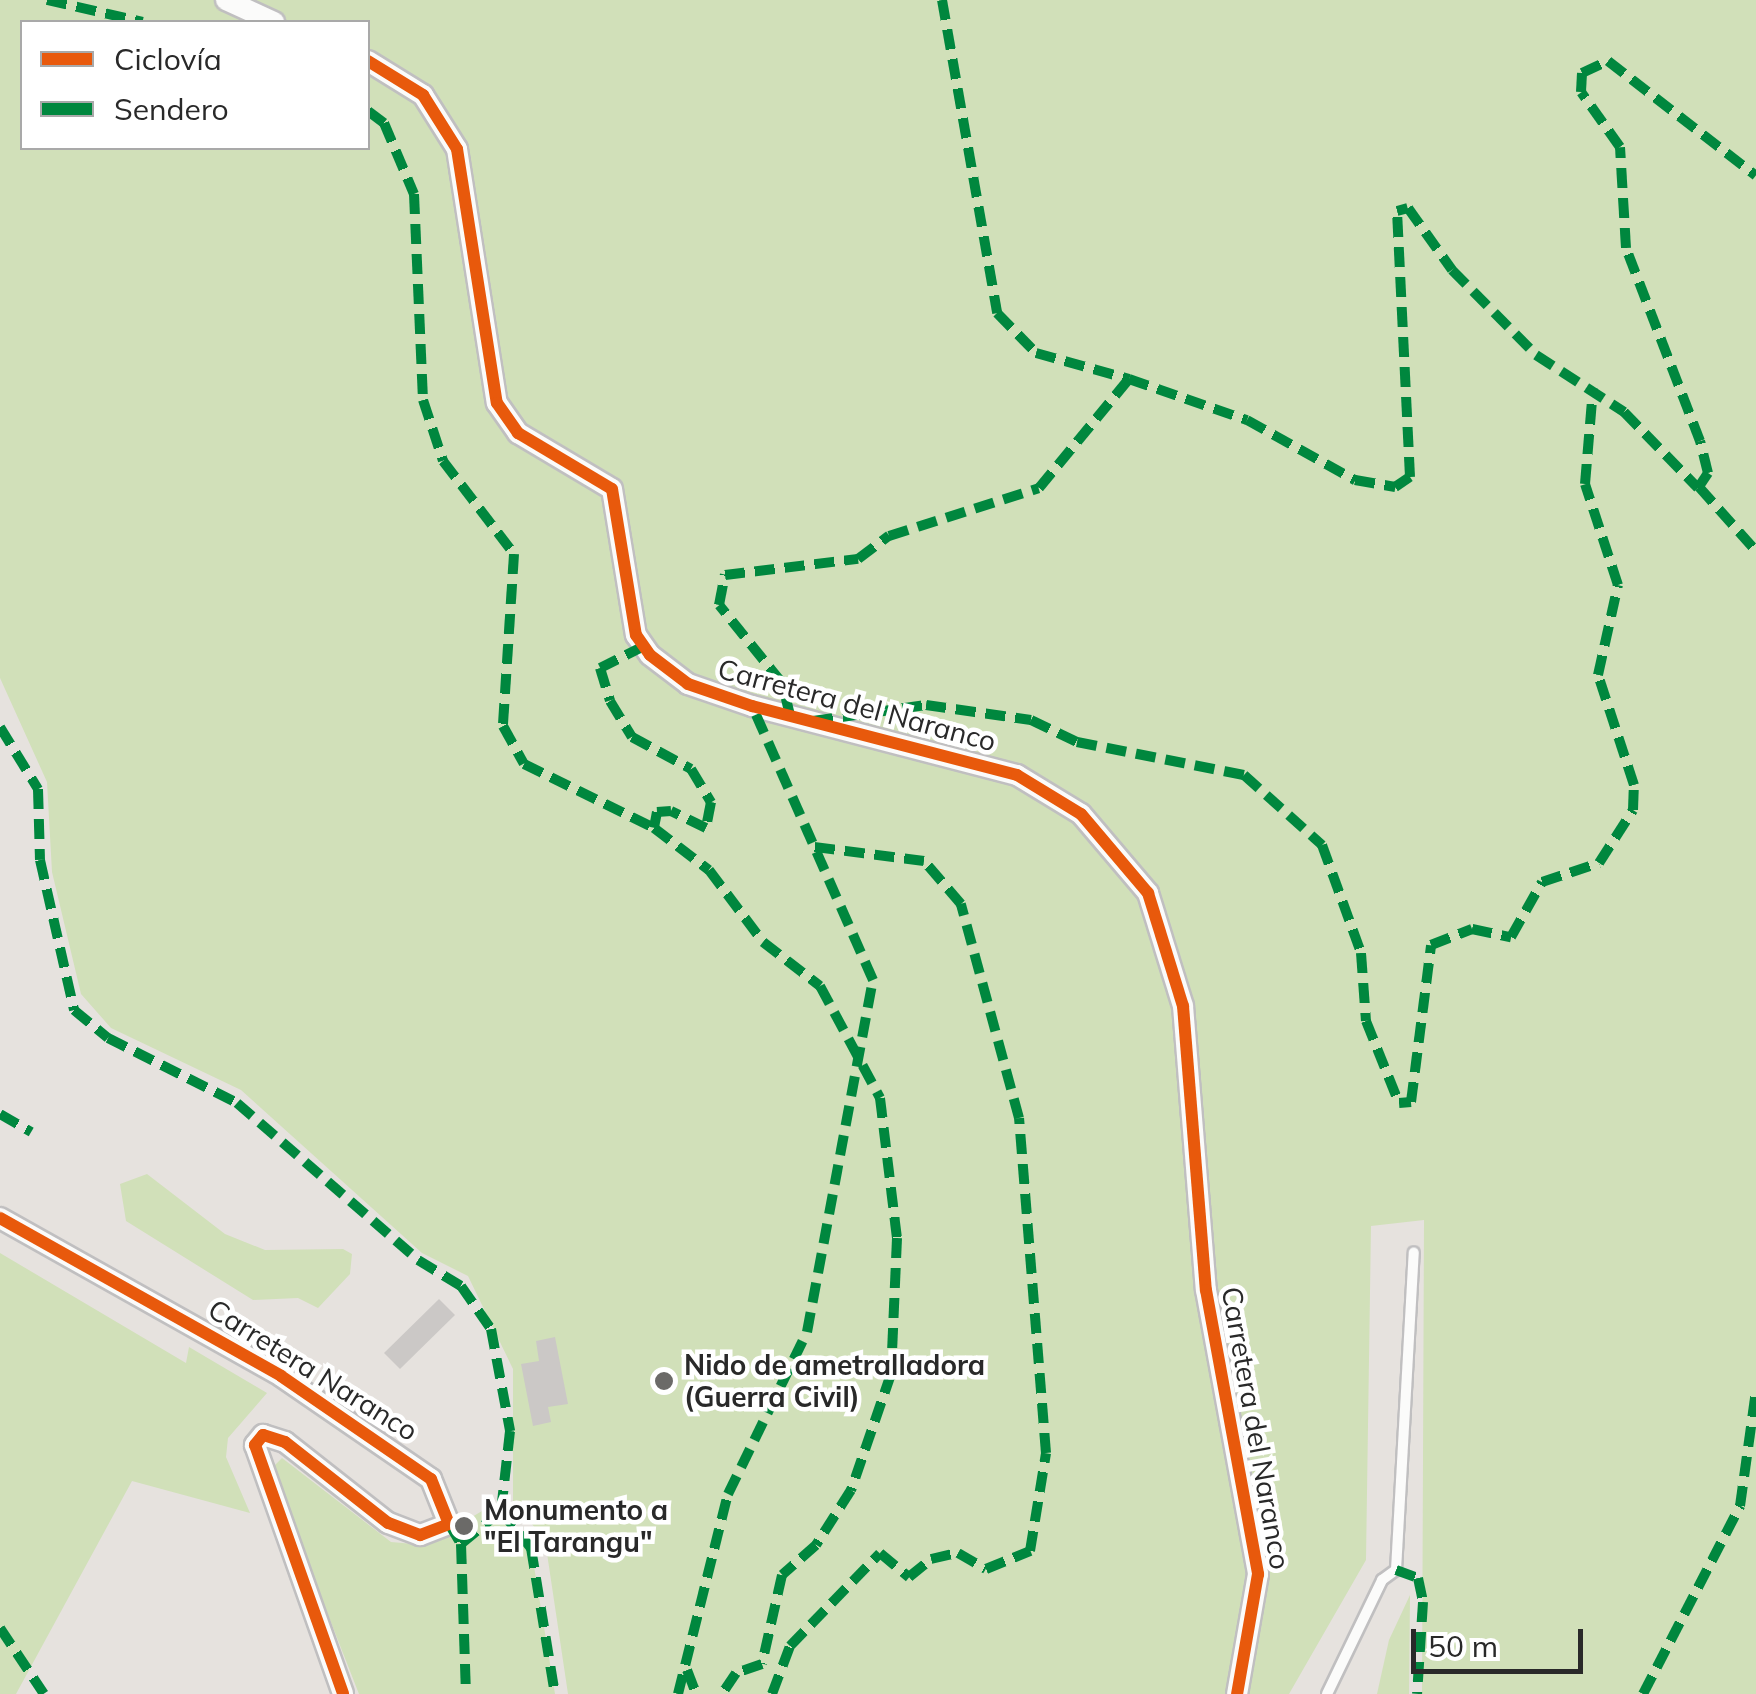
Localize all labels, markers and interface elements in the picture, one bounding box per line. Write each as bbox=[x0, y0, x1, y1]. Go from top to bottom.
legend bbox=[20, 20, 370, 150]
text: Ciclovía bbox=[114, 40, 222, 78]
text: Sendero bbox=[114, 90, 229, 128]
street label: Carretera del Naranco bbox=[714, 652, 1000, 758]
street label: Carretera del Naranco bbox=[1215, 1284, 1297, 1572]
street label: Carretera Naranco bbox=[202, 1292, 424, 1448]
place label: Nido de ametralladora (Guerra Civil) bbox=[684, 1348, 985, 1414]
marker: Nido de ametralladora (Guerra Civil) bbox=[653, 1370, 675, 1392]
place label: Monumento a "El Tarangu" bbox=[484, 1493, 668, 1559]
marker: Monumento a "El Tarangu" bbox=[453, 1515, 475, 1537]
scale bar bbox=[1416, 1609, 1588, 1671]
text: 50 m bbox=[1428, 1627, 1498, 1665]

